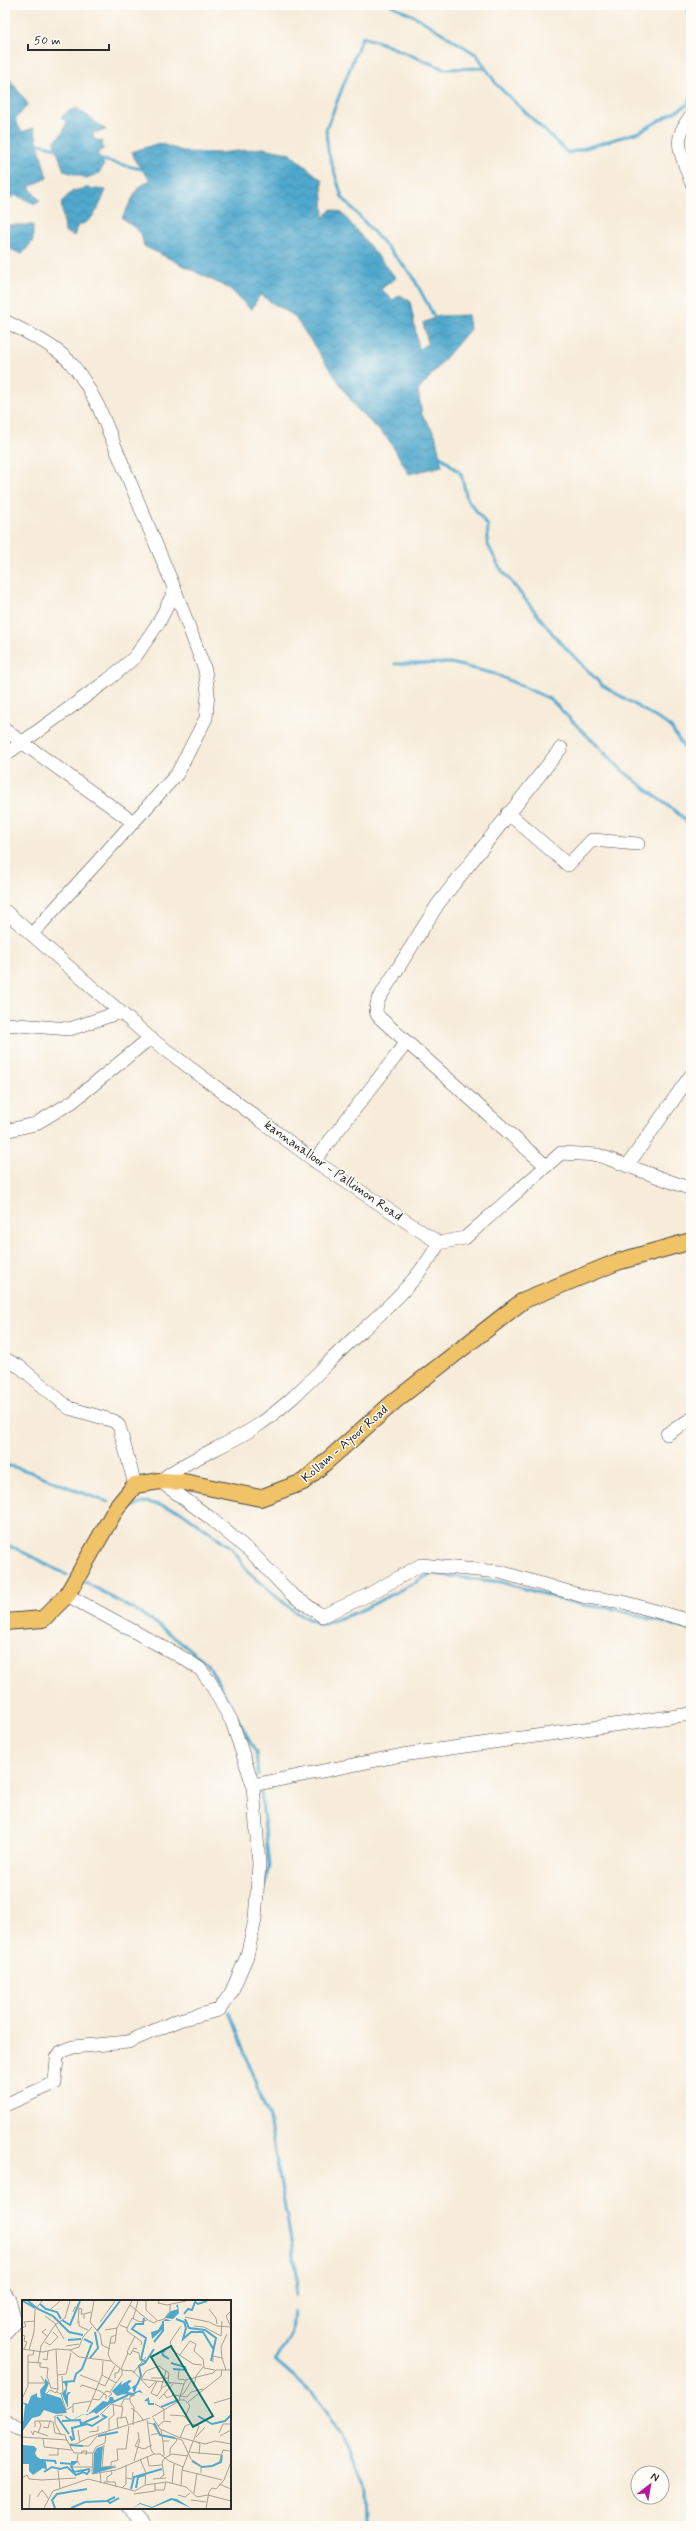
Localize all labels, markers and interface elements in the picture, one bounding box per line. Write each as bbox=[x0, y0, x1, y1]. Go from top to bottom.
scale bar bbox=[28, 26, 109, 52]
text: 50 m bbox=[34, 33, 61, 49]
street label: kannanalloor - Pallimon Road bbox=[261, 1117, 405, 1225]
street label: Kollam - Ayoor Road bbox=[298, 1401, 392, 1487]
inset map bbox=[22, 2300, 231, 2509]
north arrow bbox=[630, 2465, 670, 2505]
text: N bbox=[648, 2469, 661, 2485]

